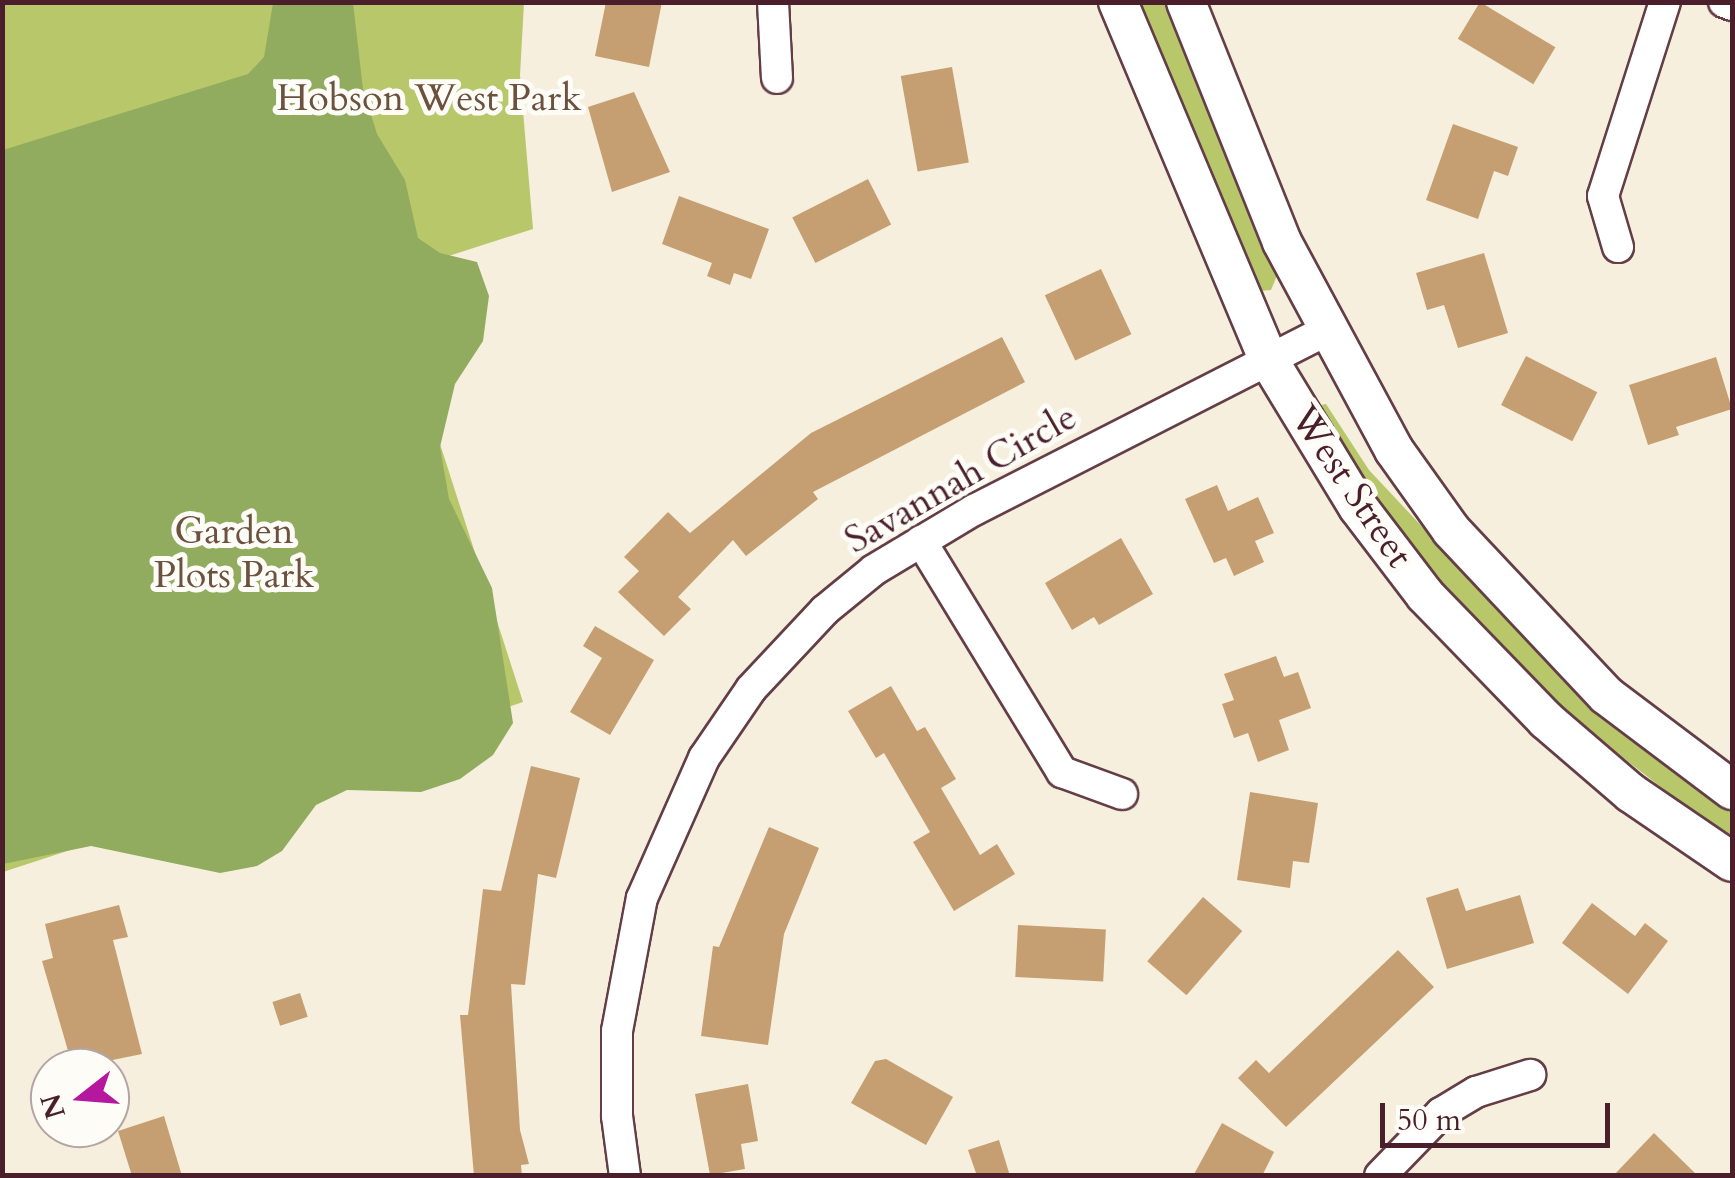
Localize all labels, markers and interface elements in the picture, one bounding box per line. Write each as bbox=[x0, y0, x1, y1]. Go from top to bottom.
park label: Hobson West Park bbox=[277, 76, 581, 122]
street label: Savannah Circle bbox=[837, 394, 1085, 564]
street label: West Street bbox=[1280, 397, 1422, 577]
park label: Garden Plots Park bbox=[154, 509, 314, 598]
north arrow bbox=[30, 1048, 130, 1148]
scale bar bbox=[1385, 1083, 1615, 1145]
text: N bbox=[32, 1089, 75, 1123]
text: 50 m bbox=[1397, 1100, 1461, 1141]

